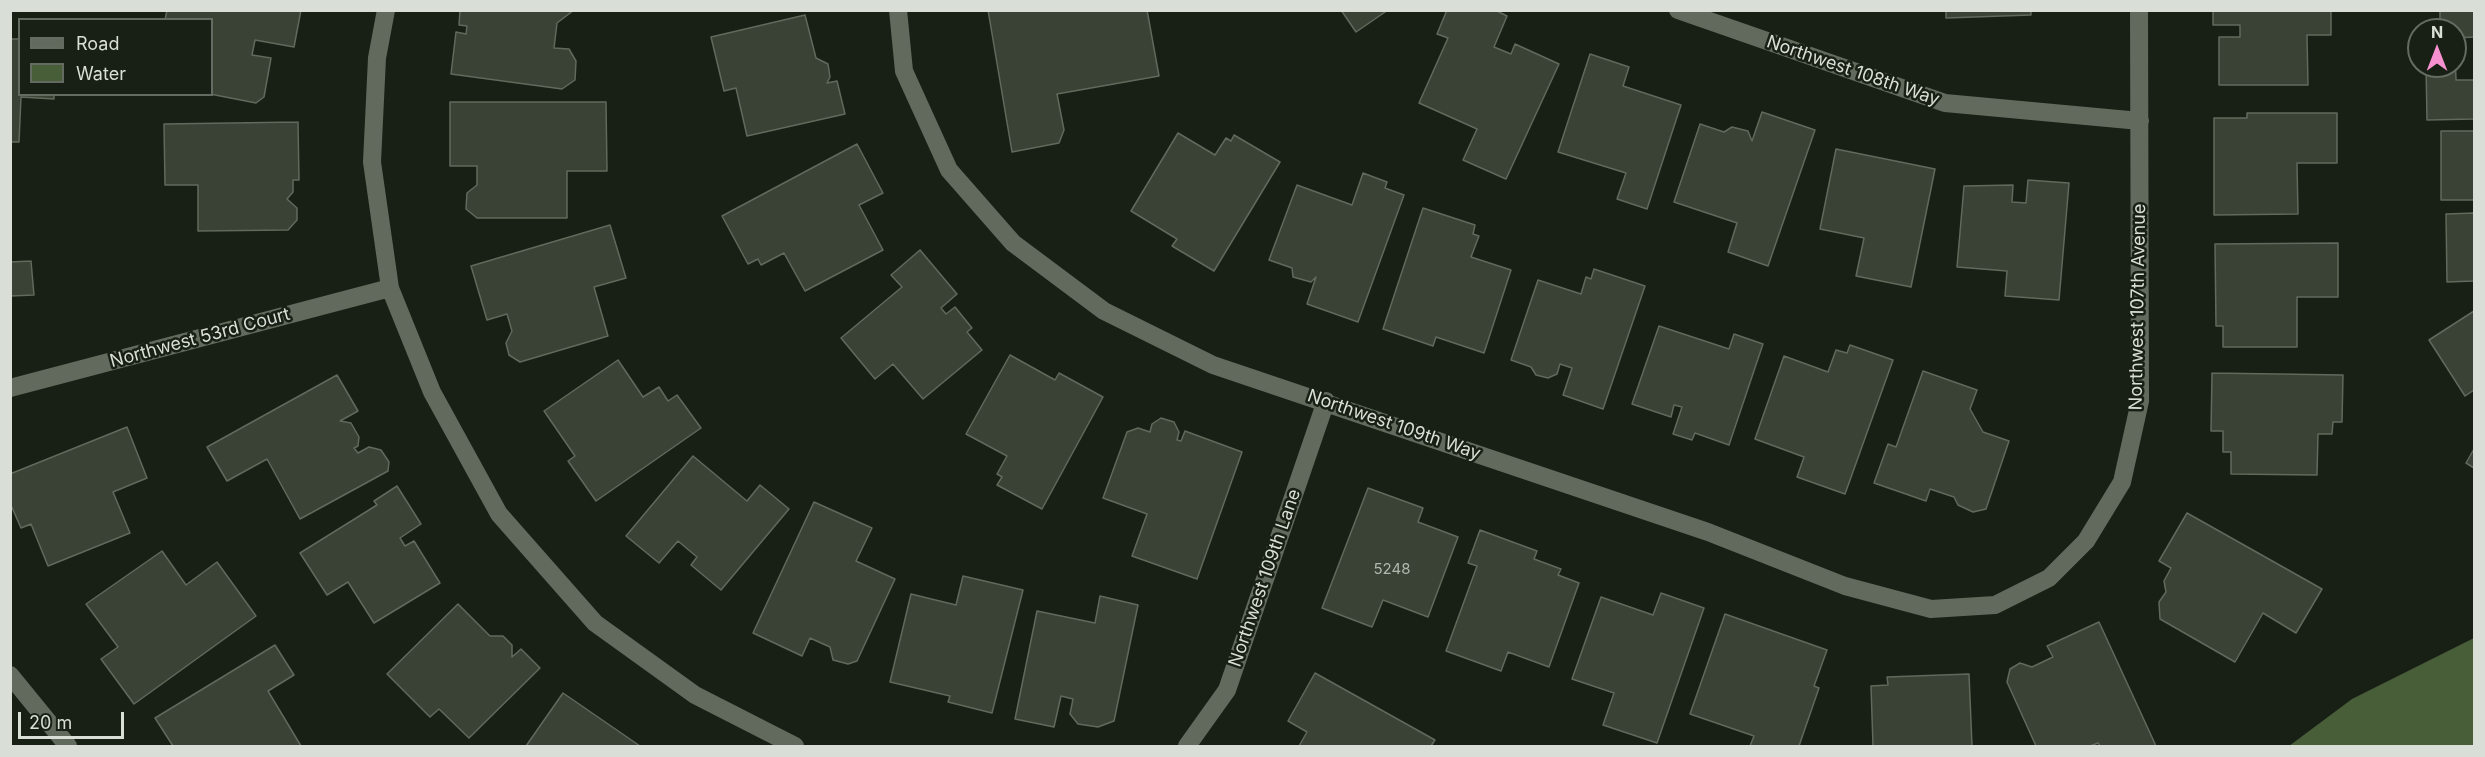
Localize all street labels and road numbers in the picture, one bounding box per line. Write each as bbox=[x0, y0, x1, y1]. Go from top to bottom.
street label: Northwest 108th Way bbox=[1764, 31, 1942, 111]
street label: Northwest 107th Avenue bbox=[2125, 204, 2151, 410]
street label: Northwest 53rd Court bbox=[108, 304, 292, 372]
street label: Northwest 109th Way bbox=[1305, 385, 1483, 465]
street label: Northwest 109th Lane bbox=[1224, 486, 1306, 670]

